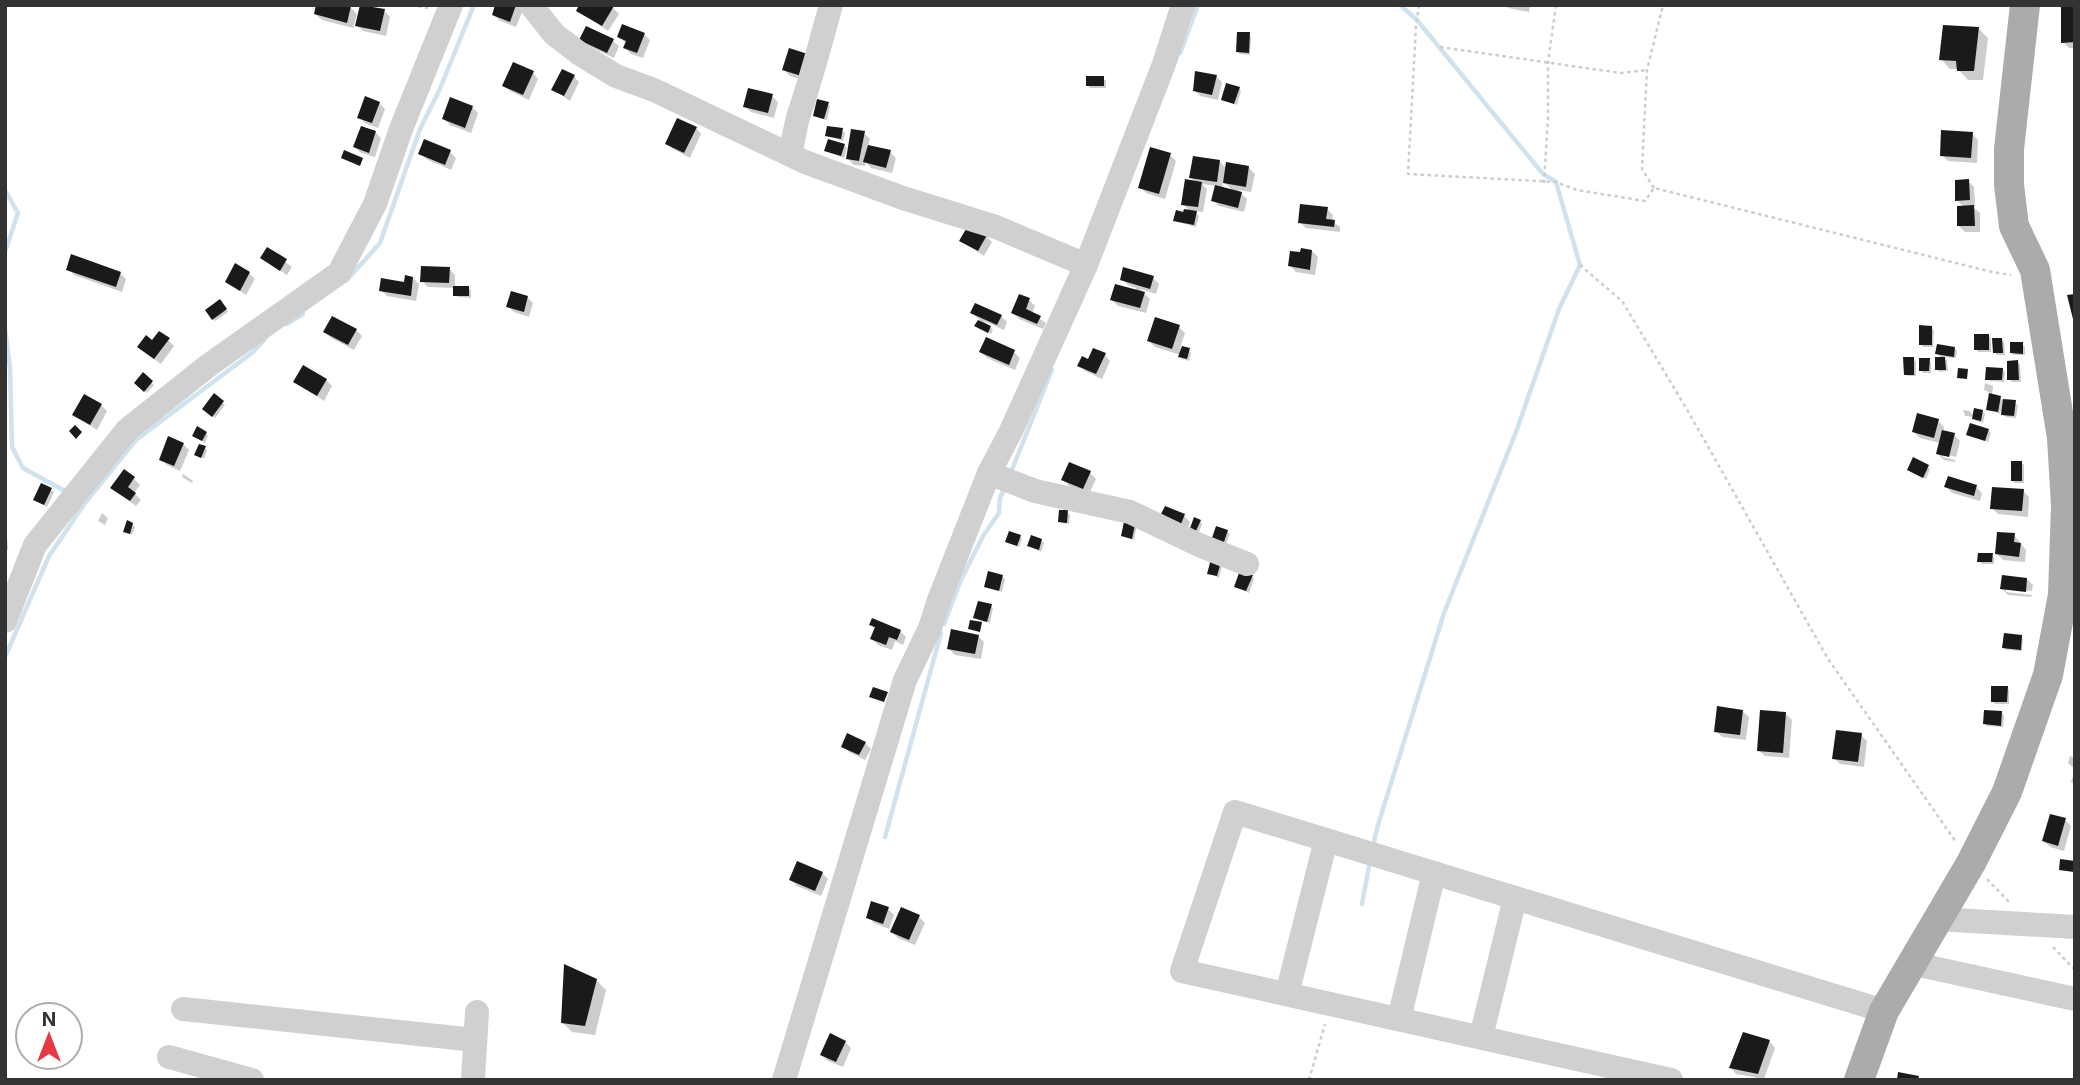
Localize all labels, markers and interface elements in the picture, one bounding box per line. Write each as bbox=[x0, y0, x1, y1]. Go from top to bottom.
north arrow bbox=[14, 1001, 84, 1071]
text: N bbox=[42, 1008, 56, 1031]

